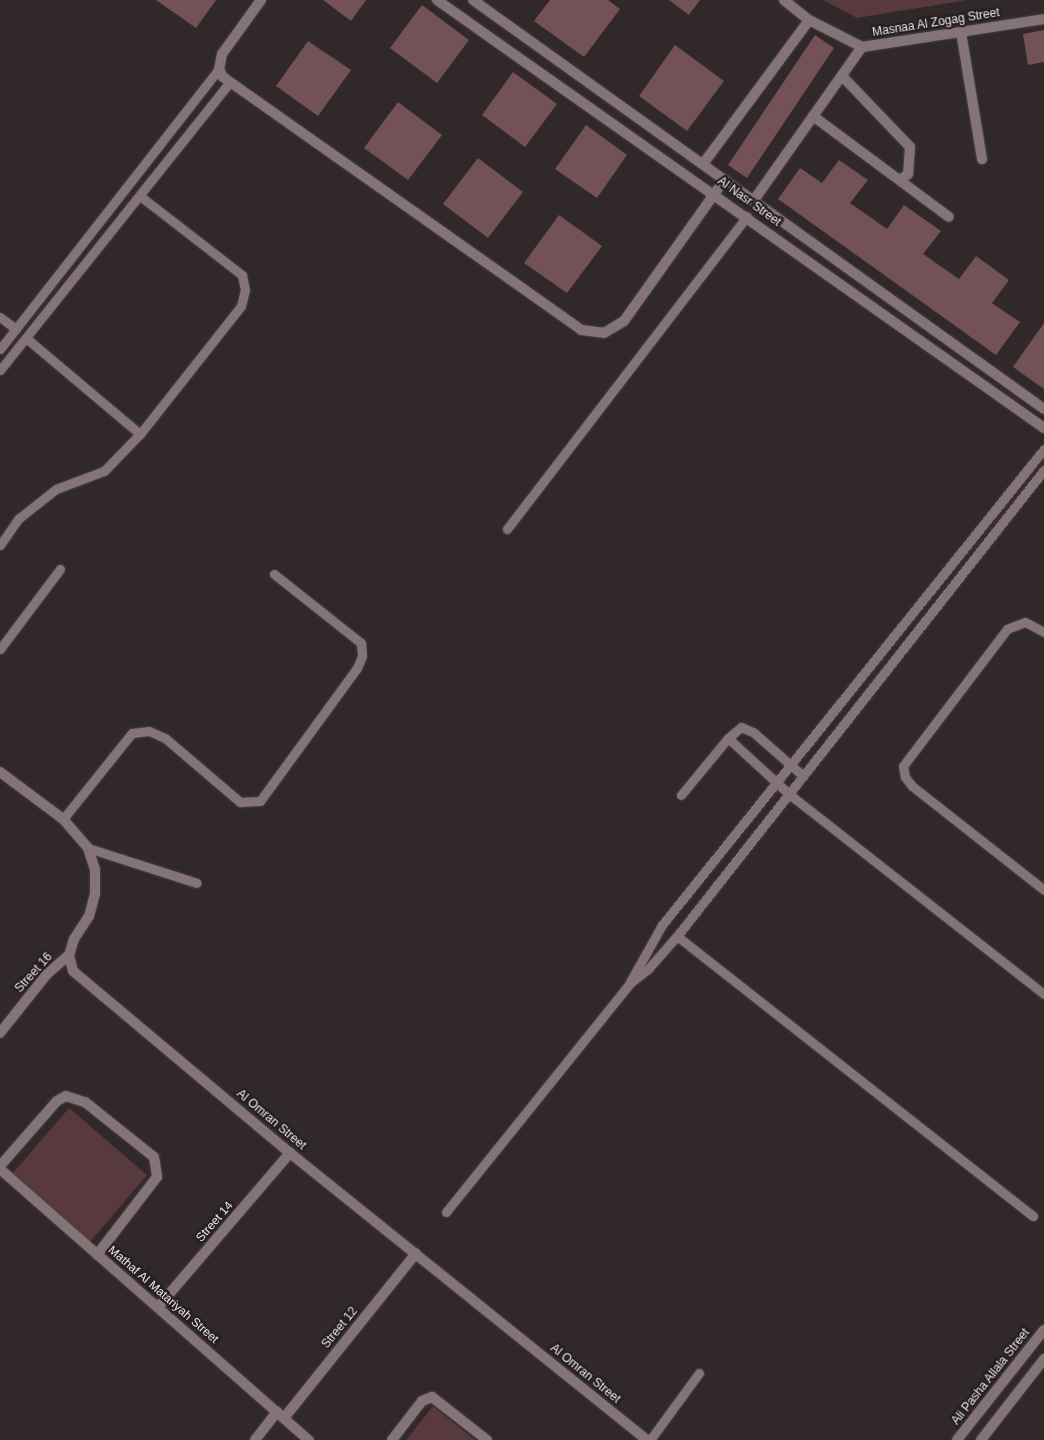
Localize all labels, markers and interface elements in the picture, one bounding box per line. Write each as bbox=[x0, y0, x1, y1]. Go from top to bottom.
street label: Masnaa Al Zogag Street bbox=[871, 6, 1001, 40]
street label: Al Nasr Street bbox=[715, 174, 783, 230]
street label: Street 16 bbox=[12, 950, 56, 996]
street label: Al Omran Street bbox=[233, 1087, 309, 1153]
street label: Street 14 bbox=[194, 1199, 236, 1245]
street label: Mathaf Al Matariyah Street bbox=[105, 1243, 221, 1347]
street label: Street 12 bbox=[319, 1305, 361, 1351]
street label: Ali Pasha Allala Street bbox=[949, 1326, 1033, 1428]
street label: Al Omran Street bbox=[547, 1341, 623, 1407]

